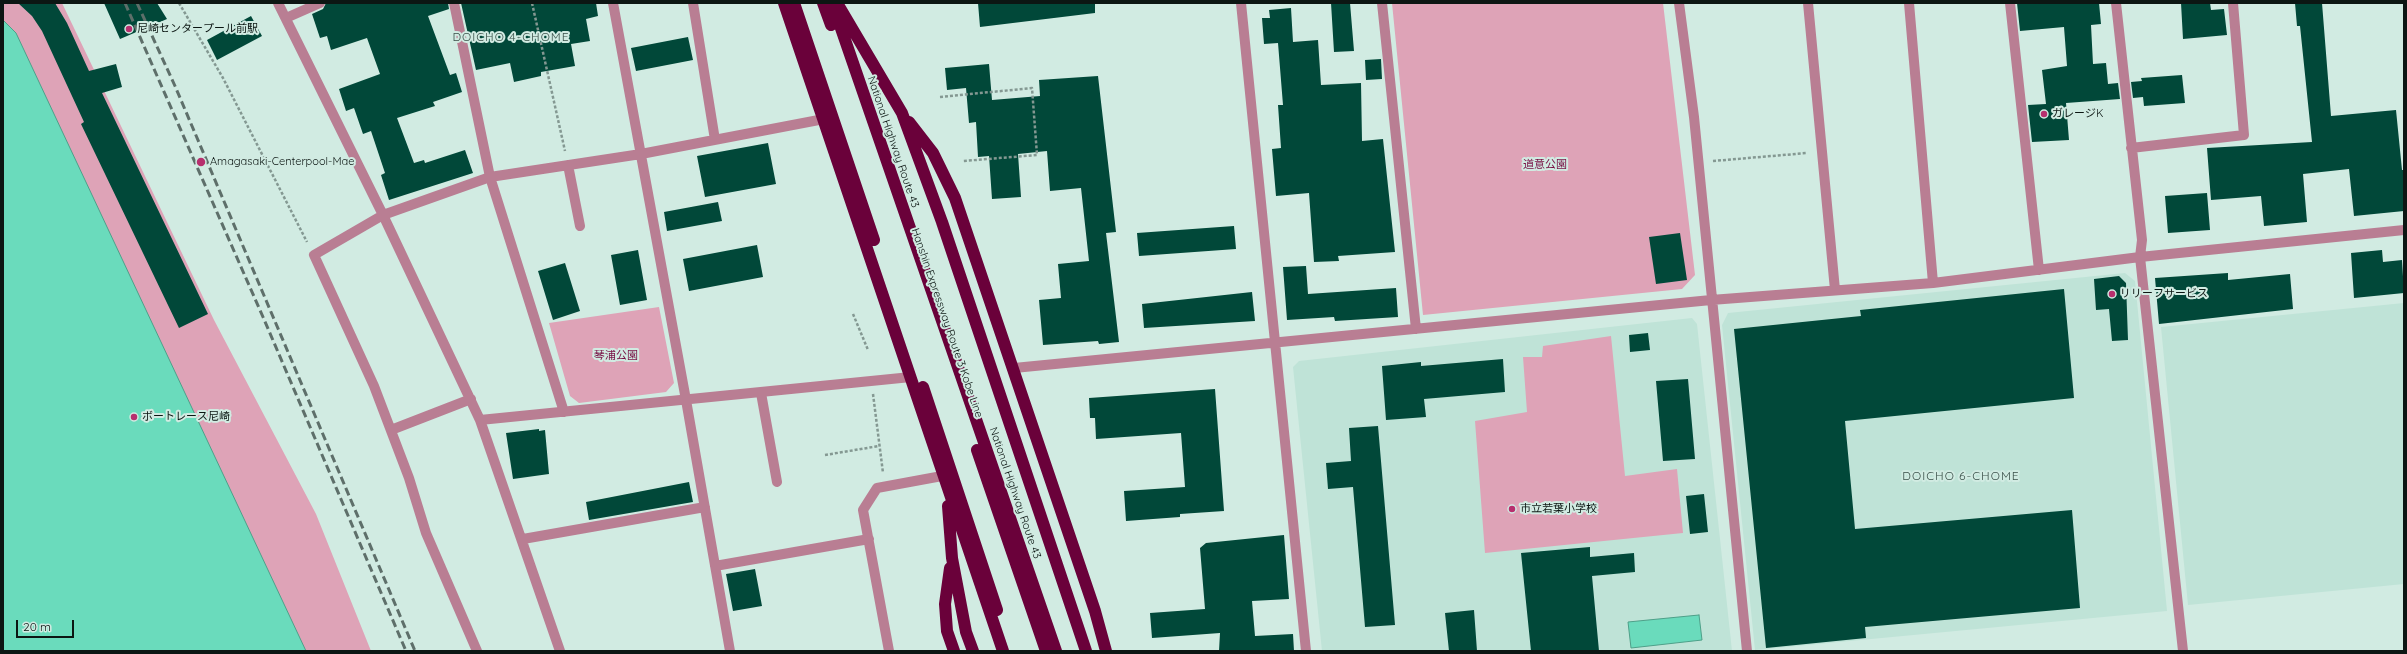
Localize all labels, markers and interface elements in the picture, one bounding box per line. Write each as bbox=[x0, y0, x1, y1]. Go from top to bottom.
place label: 尼崎センタープール前駅 bbox=[137, 22, 258, 36]
marker: 尼崎センタープール前駅 bbox=[124, 24, 134, 34]
district label: DOICHO 4-CHOME bbox=[452, 30, 570, 44]
street label: National Highway Route 43 bbox=[864, 74, 922, 210]
place label: ガレージK bbox=[2052, 107, 2103, 121]
marker: ガレージK bbox=[2039, 109, 2049, 119]
place label: Amagasaki-Centerpool-Mae bbox=[210, 155, 354, 169]
marker: Amagasaki-Centerpool-Mae bbox=[195, 156, 207, 168]
park label: 道意公園 bbox=[1523, 158, 1567, 172]
street label: Hanshin Expressway Route 3 Kobe Line bbox=[908, 227, 986, 419]
place label: リリーフサービス bbox=[2120, 287, 2208, 301]
marker: リリーフサービス bbox=[2107, 289, 2117, 299]
park label: 琴浦公園 bbox=[594, 349, 638, 363]
place label: ボートレース尼崎 bbox=[142, 410, 230, 424]
marker: ボートレース尼崎 bbox=[129, 412, 139, 422]
street label: National Highway Route 43 bbox=[986, 425, 1044, 561]
district label: DOICHO 6-CHOME bbox=[1902, 469, 2020, 483]
place label: 市立若葉小学校 bbox=[1520, 502, 1597, 516]
marker: 市立若葉小学校 bbox=[1507, 504, 1517, 514]
scale bar bbox=[18, 612, 76, 638]
text: 20 m bbox=[23, 619, 51, 634]

